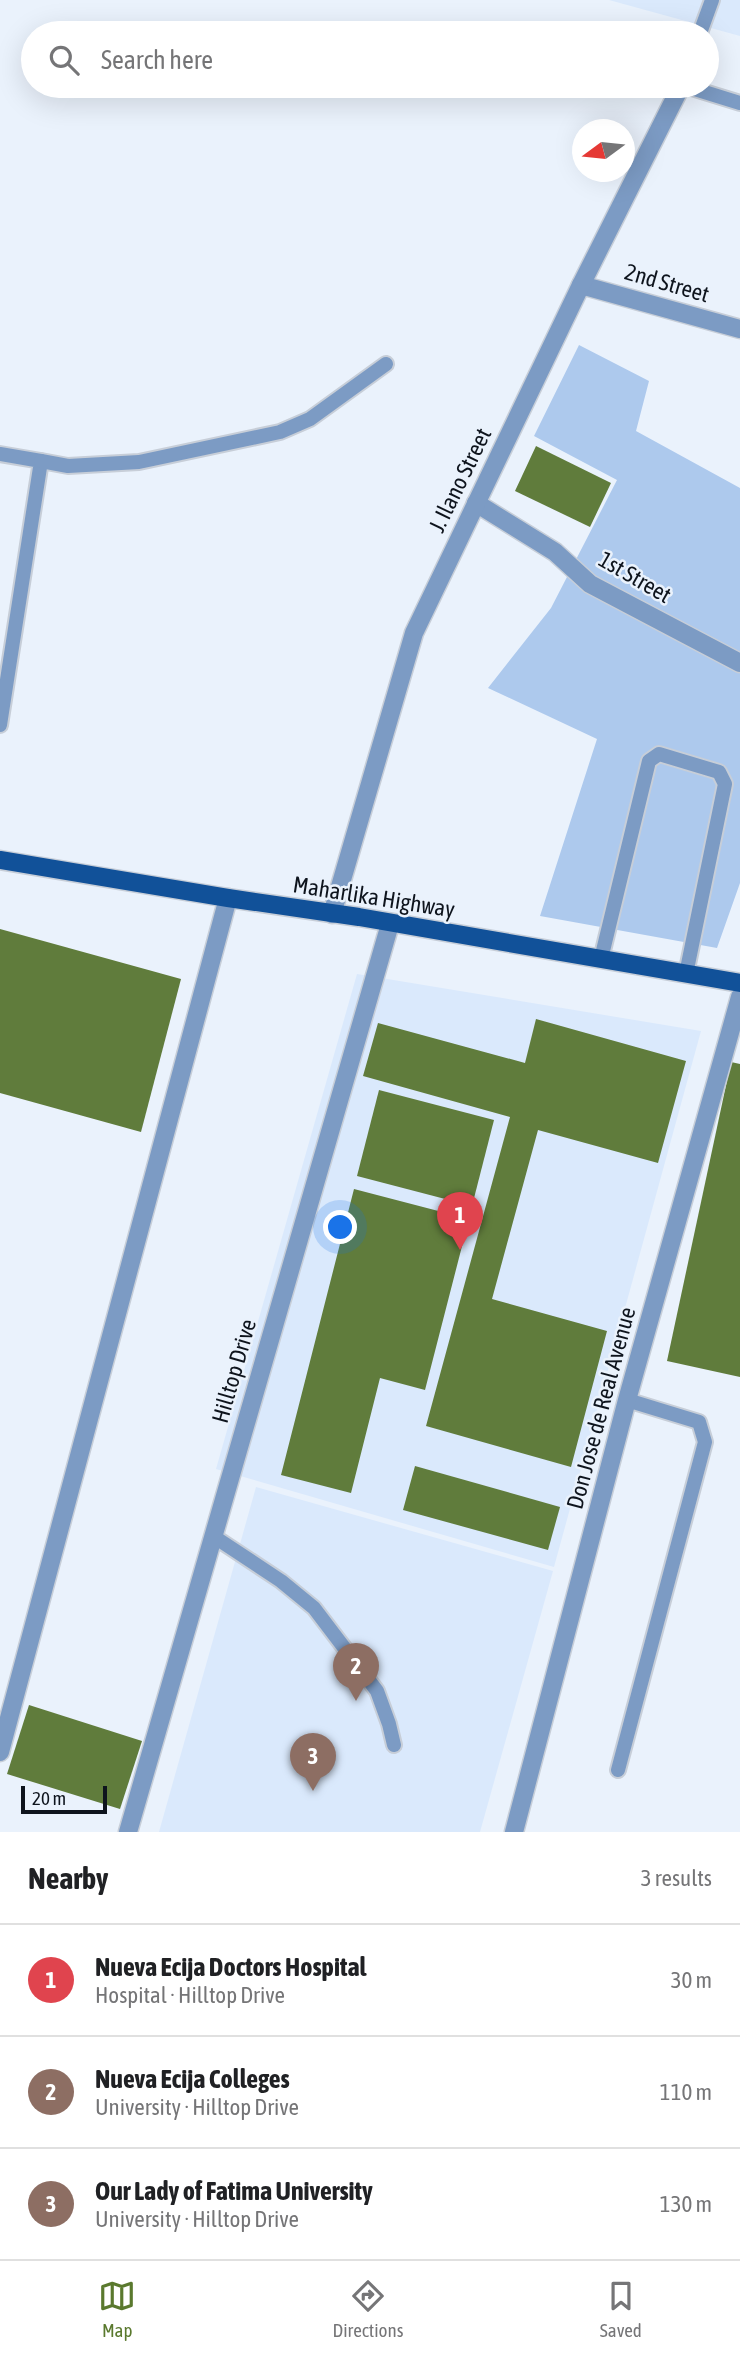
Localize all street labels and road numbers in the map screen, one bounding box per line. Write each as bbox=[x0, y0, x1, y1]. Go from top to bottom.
street label: 2nd Street bbox=[622, 259, 712, 307]
street label: J. Ilano Street bbox=[424, 424, 496, 536]
street label: 1st Street bbox=[594, 546, 676, 608]
street label: Maharlika Highway bbox=[291, 871, 457, 923]
street label: Don Jose de Real Avenue bbox=[562, 1304, 640, 1512]
street label: Hilltop Drive bbox=[207, 1316, 261, 1426]

